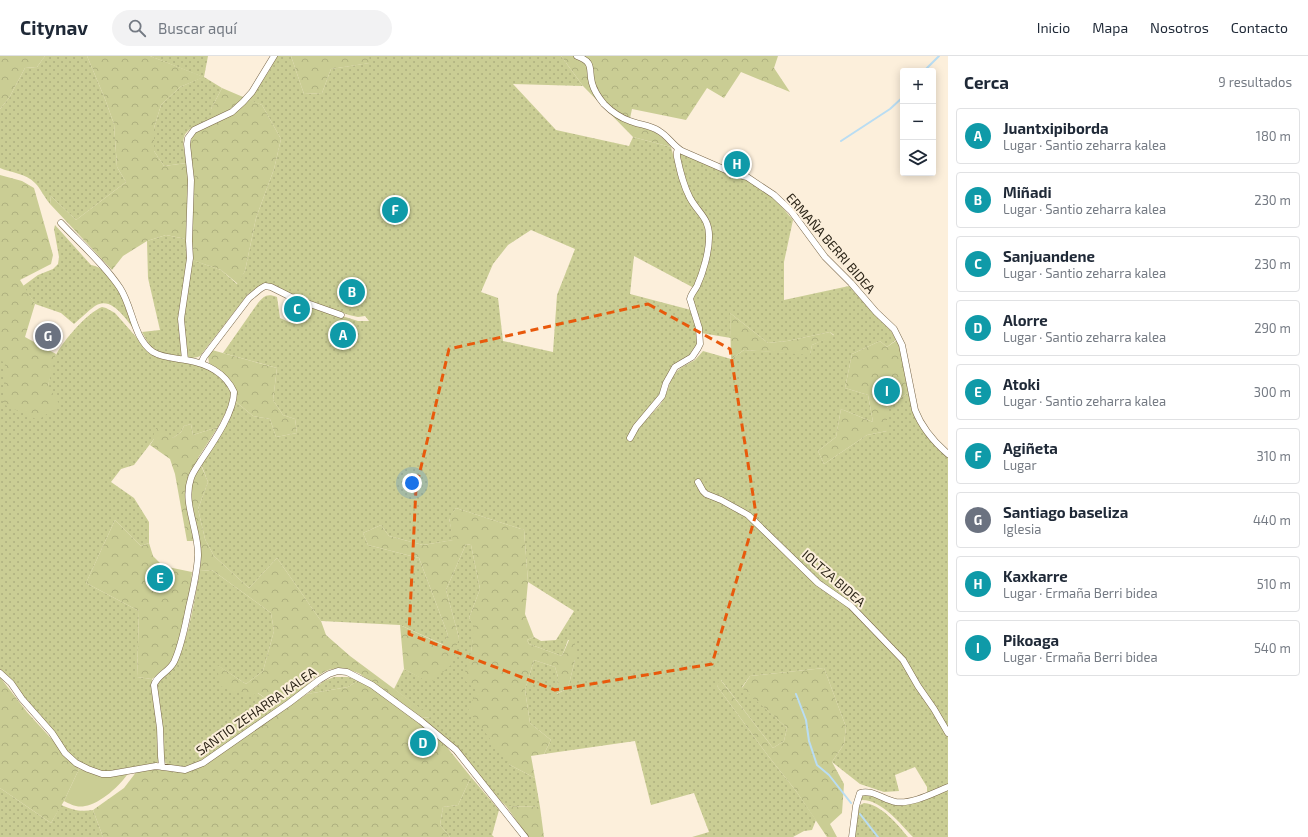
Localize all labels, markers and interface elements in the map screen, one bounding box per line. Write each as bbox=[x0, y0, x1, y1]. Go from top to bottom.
search box bbox=[112, 10, 392, 46]
text: Citynav bbox=[20, 16, 88, 39]
icon: search bbox=[126, 17, 148, 39]
text: Buscar aquí bbox=[158, 19, 237, 37]
text: Inicio bbox=[1037, 19, 1070, 36]
text: Mapa bbox=[1092, 19, 1128, 36]
text: Nosotros bbox=[1150, 19, 1209, 36]
text: Contacto bbox=[1231, 19, 1288, 36]
map controls bbox=[900, 68, 936, 176]
button: + bbox=[900, 68, 936, 104]
text: Cerca bbox=[964, 72, 1009, 92]
text: 9 resultados bbox=[1218, 74, 1292, 90]
button: − bbox=[900, 104, 936, 140]
text: Juantxipiborda bbox=[1003, 119, 1109, 137]
text: A bbox=[974, 128, 982, 144]
text: 180 m bbox=[1256, 128, 1291, 144]
text: Lugar · Santio zeharra kalea bbox=[1003, 137, 1166, 153]
button: layers bbox=[900, 140, 936, 176]
pin: H bbox=[724, 149, 750, 179]
text: Miñadi bbox=[1003, 183, 1052, 201]
street label: ERMAÑA BERRI BIDEA bbox=[783, 190, 879, 296]
text: B bbox=[974, 192, 982, 208]
text: 230 m bbox=[1254, 192, 1291, 208]
pin: F bbox=[382, 195, 408, 225]
text: Lugar · Santio zeharra kalea bbox=[1003, 201, 1166, 217]
text: Sanjuandene bbox=[1003, 247, 1095, 265]
text: C bbox=[974, 256, 982, 272]
text: 230 m bbox=[1254, 256, 1291, 272]
text: Lugar · Santio zeharra kalea bbox=[1003, 265, 1166, 281]
pin: B bbox=[339, 277, 365, 307]
pin: C bbox=[284, 294, 310, 324]
text: Alorre bbox=[1003, 311, 1048, 329]
pin: A bbox=[330, 320, 356, 350]
text: D bbox=[974, 320, 982, 336]
text: 290 m bbox=[1254, 320, 1291, 336]
pin: G bbox=[35, 321, 61, 351]
text: Lugar · Santio zeharra kalea bbox=[1003, 329, 1166, 345]
text: Atoki bbox=[1003, 375, 1040, 393]
pin: I bbox=[874, 376, 900, 406]
text: E bbox=[974, 384, 982, 400]
text: 300 m bbox=[1254, 384, 1291, 400]
text: Lugar · Santio zeharra kalea bbox=[1003, 393, 1166, 409]
text: Agiñeta bbox=[1003, 439, 1058, 457]
text: F bbox=[974, 448, 982, 464]
text: 310 m bbox=[1256, 448, 1291, 464]
text: Lugar bbox=[1003, 457, 1037, 473]
your location bbox=[402, 473, 422, 493]
text: Santiago baseliza bbox=[1003, 503, 1128, 521]
text: G bbox=[974, 512, 982, 528]
text: 440 m bbox=[1253, 512, 1291, 528]
text: Iglesia bbox=[1003, 521, 1041, 537]
street label: IOLTZA BIDEA bbox=[799, 546, 869, 610]
pin: E bbox=[147, 563, 173, 593]
text: Kaxkarre bbox=[1003, 567, 1068, 585]
text: H bbox=[974, 576, 982, 592]
text: 510 m bbox=[1257, 576, 1291, 592]
text: Lugar · Ermaña Berri bidea bbox=[1003, 585, 1158, 601]
text: Pikoaga bbox=[1003, 631, 1059, 649]
text: I bbox=[976, 640, 980, 656]
text: 540 m bbox=[1254, 640, 1291, 656]
text: Lugar · Ermaña Berri bidea bbox=[1003, 649, 1158, 665]
street label: SANTIO ZEHARRA KALEA bbox=[193, 663, 319, 759]
pin: D bbox=[410, 728, 436, 758]

